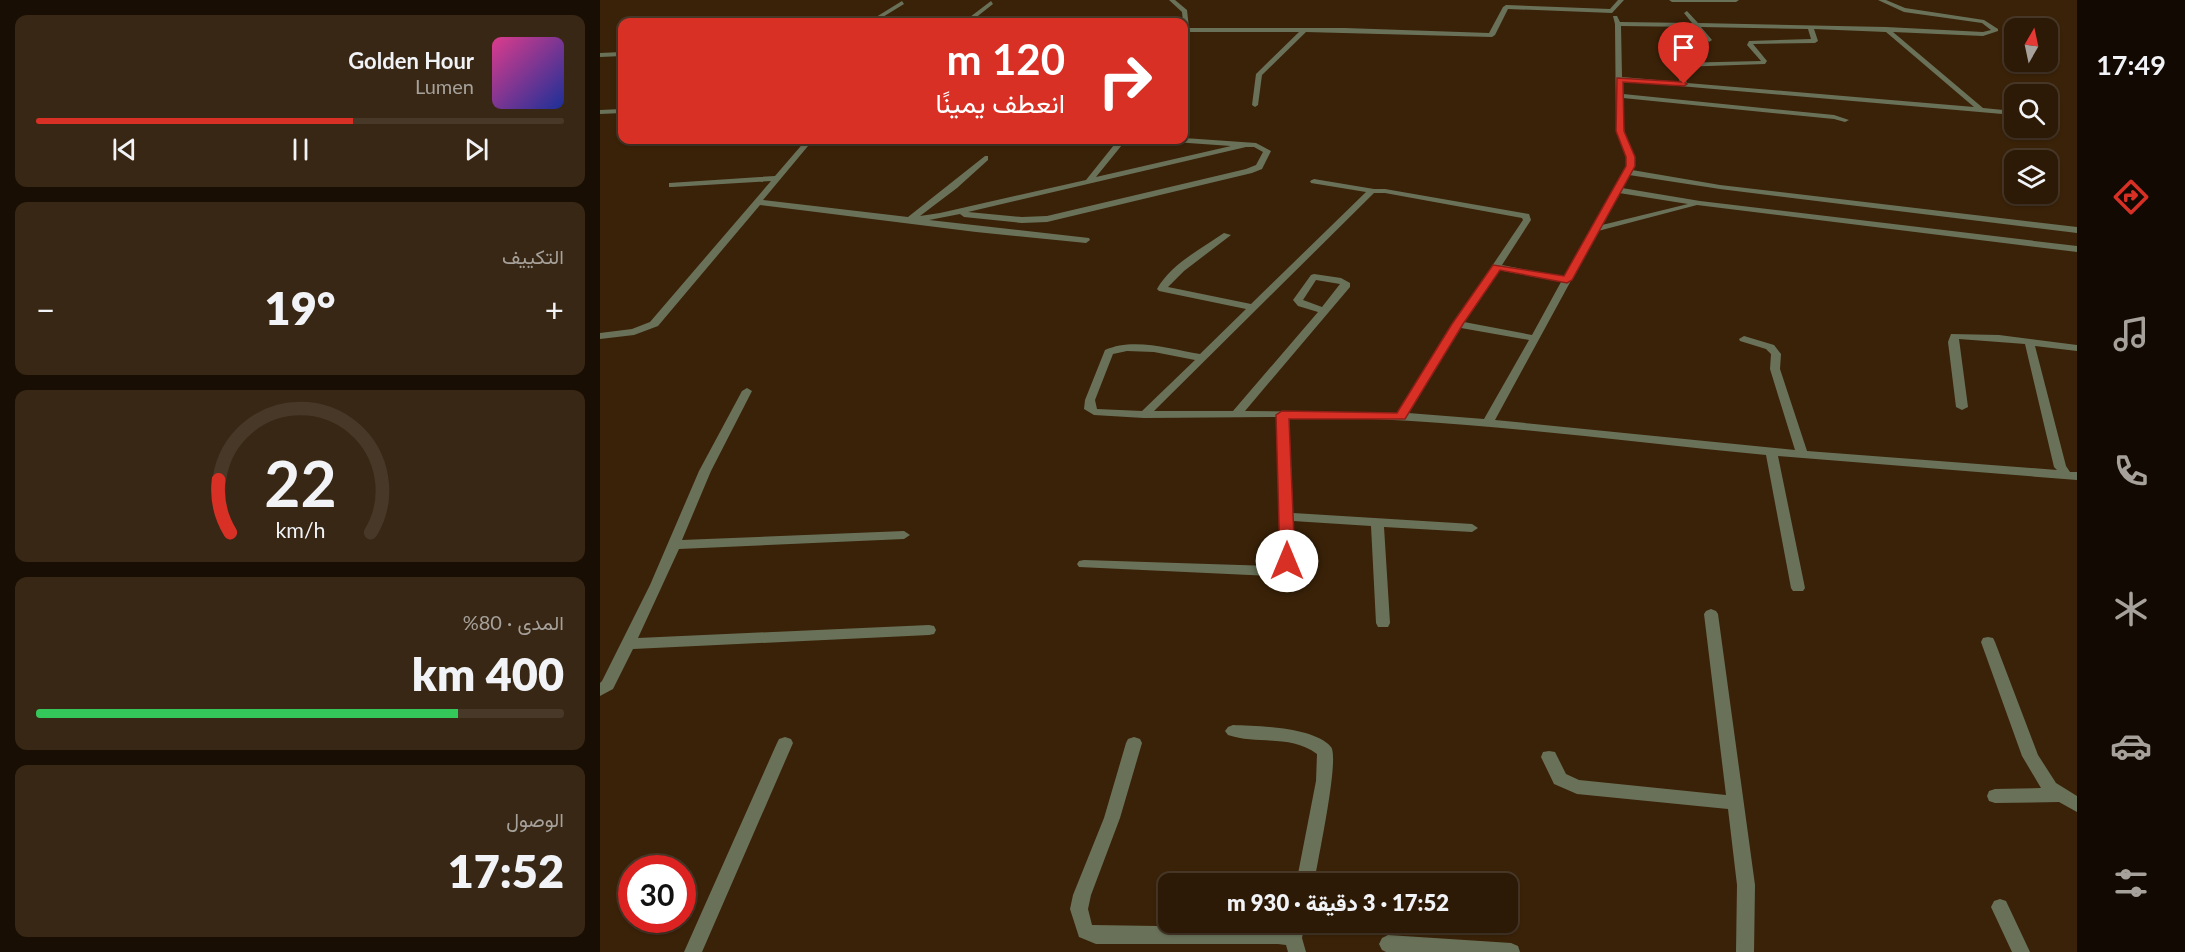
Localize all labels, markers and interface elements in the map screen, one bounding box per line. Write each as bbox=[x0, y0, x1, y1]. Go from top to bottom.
north arrow bbox=[2004, 18, 2058, 72]
map controls bbox=[2004, 18, 2058, 204]
pin bbox=[1658, 22, 1709, 84]
icon: arrive bbox=[1667, 31, 1700, 64]
text: 120 m bbox=[947, 34, 1065, 84]
icon: right bbox=[1086, 42, 1164, 120]
text: Golden Hour bbox=[348, 47, 474, 74]
text: 17:49 bbox=[2096, 48, 2166, 81]
text: Lumen bbox=[415, 74, 474, 98]
button: search bbox=[2004, 84, 2058, 138]
text: انعطف يمينًا bbox=[936, 86, 1065, 119]
icon: previous bbox=[108, 133, 141, 166]
icon: pause bbox=[284, 133, 317, 166]
icon: next bbox=[460, 133, 493, 166]
button: layers bbox=[2004, 150, 2058, 204]
icon: directions bbox=[2110, 176, 2152, 218]
text: التكييف bbox=[502, 244, 564, 268]
text: 19° bbox=[265, 281, 335, 335]
text: − bbox=[36, 289, 55, 329]
text: + bbox=[545, 289, 564, 329]
icon: music bbox=[2110, 313, 2152, 355]
text: 22 bbox=[264, 445, 336, 520]
icon: phone bbox=[2110, 450, 2152, 492]
text: km/h bbox=[275, 517, 325, 543]
position arrow bbox=[1255, 529, 1319, 593]
icon: climate bbox=[2110, 588, 2152, 630]
text: المدى · 80% bbox=[463, 610, 564, 634]
text: 400 km bbox=[412, 647, 564, 701]
icon: car bbox=[2110, 725, 2152, 767]
text: الوصول bbox=[506, 807, 564, 831]
text: 17:52 bbox=[448, 844, 564, 898]
speed limit sign: 30 bbox=[618, 855, 696, 933]
icon: filters bbox=[2110, 862, 2152, 904]
text: 17:52 · 3 دقيقة · 930 m bbox=[1227, 889, 1449, 916]

